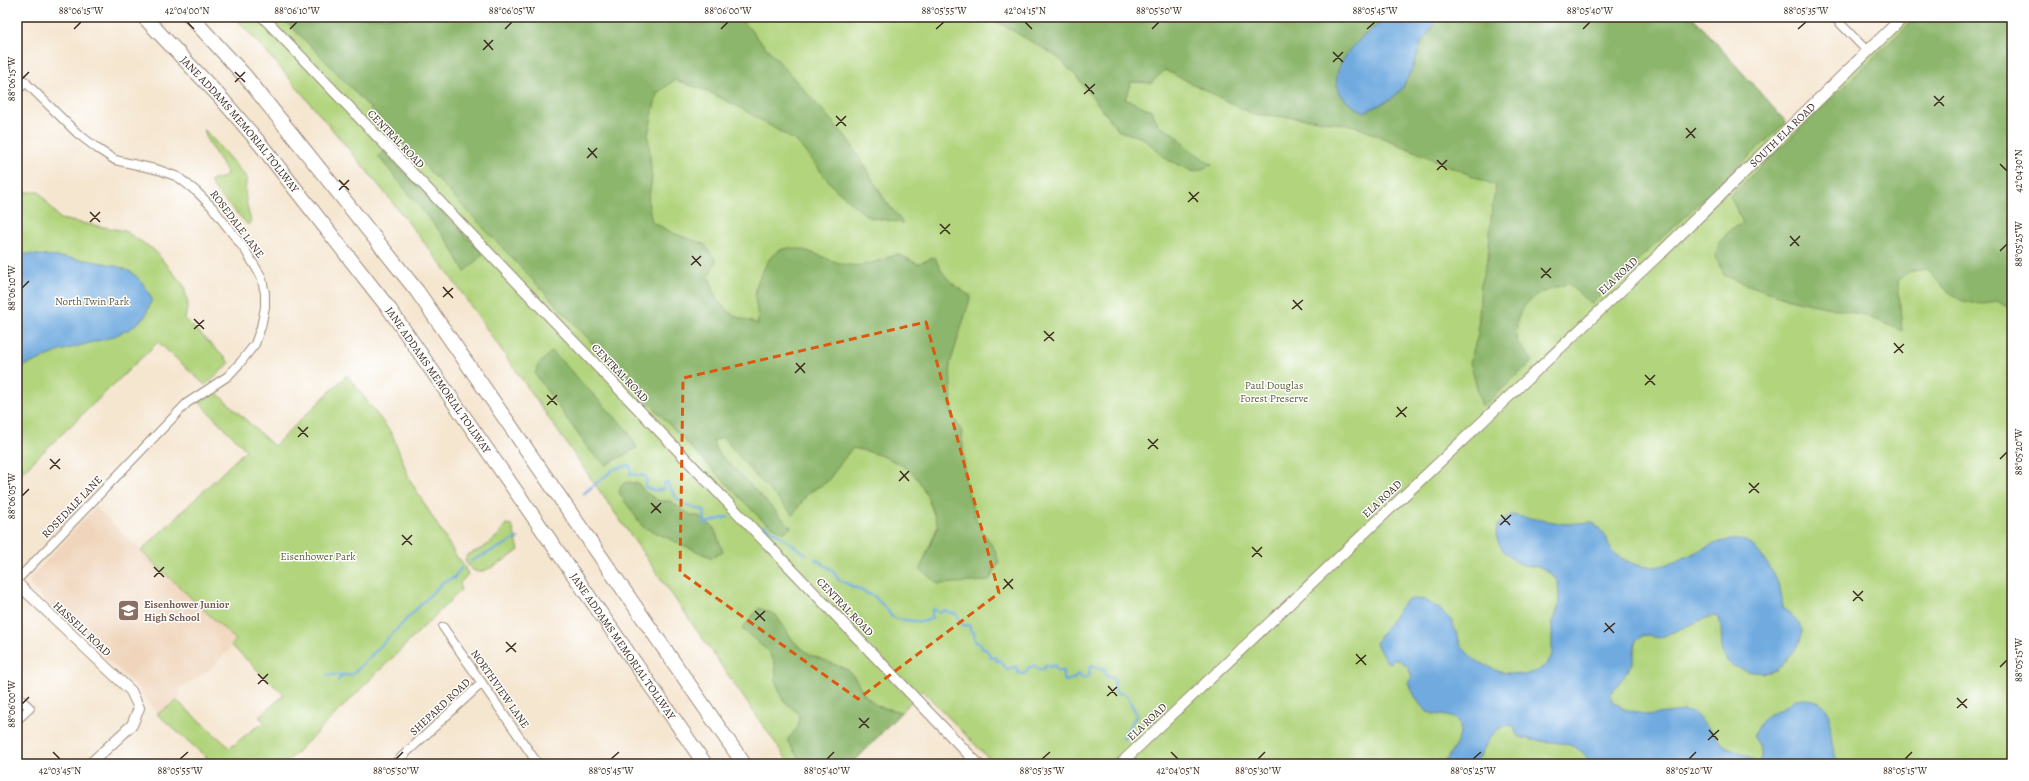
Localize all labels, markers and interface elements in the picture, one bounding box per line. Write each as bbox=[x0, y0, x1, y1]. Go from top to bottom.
text: 88°06'15"W bbox=[59, 4, 104, 17]
text: 42°04'00"N bbox=[165, 4, 209, 17]
text: 88°06'10"W bbox=[274, 4, 320, 17]
text: 88°06'05"W bbox=[489, 4, 536, 17]
text: 88°06'00"W bbox=[704, 4, 752, 17]
text: 88°05'55"W bbox=[921, 4, 967, 17]
text: 42°04'15"N bbox=[1004, 4, 1046, 17]
text: 88°05'50"W bbox=[1136, 4, 1183, 17]
text: 88°05'45"W bbox=[1352, 4, 1398, 17]
text: 88°05'40"W bbox=[1567, 4, 1614, 17]
text: 88°05'35"W bbox=[1784, 4, 1829, 17]
street label: JANE ADDAMS MEMORIAL TOLLWAY bbox=[177, 53, 303, 196]
text: 88°06'15"W bbox=[5, 56, 18, 101]
street label: SOUTH ELA ROAD bbox=[1746, 99, 1819, 170]
street label: CENTRAL ROAD bbox=[364, 106, 428, 172]
text: 42°04'30"N bbox=[2012, 149, 2025, 193]
street label: ROSEDALE LANE bbox=[207, 187, 267, 261]
text: 88°05'25"W bbox=[2012, 221, 2025, 267]
street label: ELA ROAD bbox=[1595, 254, 1641, 298]
text: 88°06'10"W bbox=[5, 265, 18, 311]
park label: North Twin Park bbox=[55, 294, 130, 309]
street label: JANE ADDAMS MEMORIAL TOLLWAY bbox=[382, 303, 495, 457]
street label: CENTRAL ROAD bbox=[588, 340, 652, 406]
park label: Paul Douglas Forest Preserve bbox=[1240, 378, 1308, 406]
text: 88°05'20"W bbox=[2012, 428, 2025, 475]
text: 88°06'05"W bbox=[5, 472, 18, 519]
street label: ROSEDALE LANE bbox=[38, 473, 106, 541]
street label: ELA ROAD bbox=[1359, 477, 1405, 521]
park label: Eisenhower Park bbox=[280, 549, 356, 564]
street label: JANE ADDAMS MEMORIAL TOLLWAY bbox=[567, 570, 680, 723]
street label: CENTRAL ROAD bbox=[813, 574, 877, 640]
school or university icon: Eisenhower Junior High School bbox=[116, 597, 142, 623]
place label: Eisenhower Junior High School bbox=[144, 597, 230, 625]
street label: HASSELL ROAD bbox=[50, 598, 114, 660]
text: 88°05'15"W bbox=[2012, 637, 2025, 682]
street label: NORTHVIEW LANE bbox=[467, 647, 533, 731]
street label: SHEPARD ROAD bbox=[406, 675, 474, 739]
text: 88°06'00"W bbox=[5, 680, 18, 728]
street label: ELA ROAD bbox=[1124, 700, 1170, 744]
text: 42°03'45"N bbox=[39, 764, 81, 777]
text: 88°05'55"W bbox=[157, 764, 203, 777]
text: 88°05'50"W bbox=[373, 764, 420, 777]
text: 88°05'45"W bbox=[588, 764, 634, 777]
text: 88°05'40"W bbox=[804, 764, 851, 777]
text: 88°05'35"W bbox=[1020, 764, 1065, 777]
text: 42°04'05"N bbox=[1156, 764, 1200, 777]
text: 88°05'30"W bbox=[1235, 764, 1282, 777]
text: 88°05'25"W bbox=[1450, 764, 1496, 777]
text: 88°05'20"W bbox=[1666, 764, 1713, 777]
text: 88°05'15"W bbox=[1883, 764, 1928, 777]

